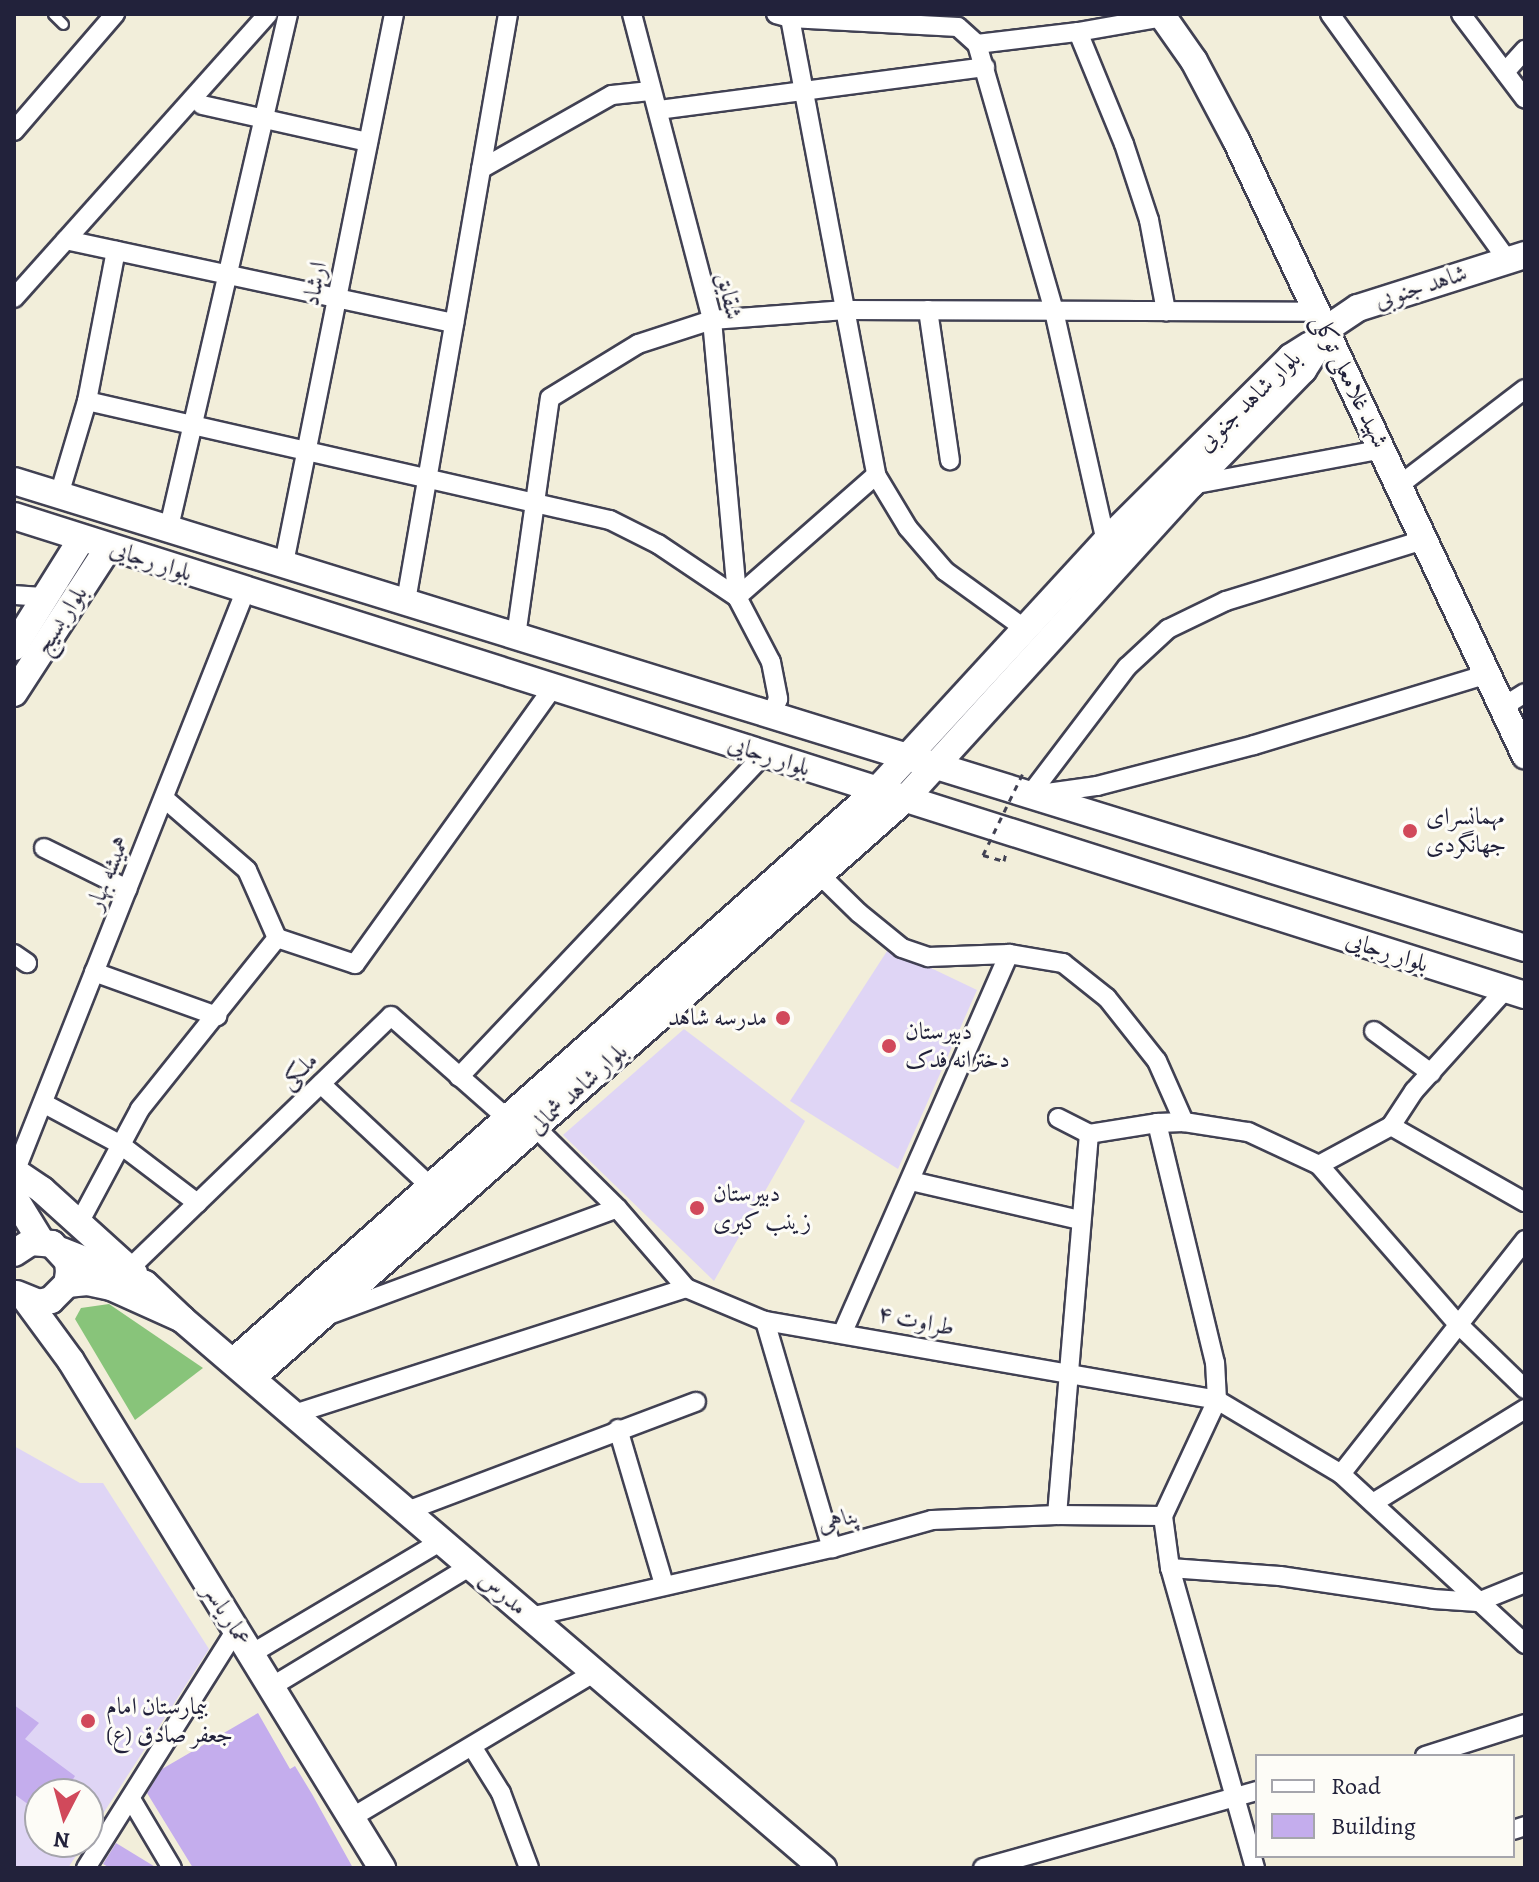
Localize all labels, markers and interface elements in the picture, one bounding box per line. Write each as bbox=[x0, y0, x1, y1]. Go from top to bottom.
street label: ارشاد bbox=[297, 259, 333, 309]
street label: شاهد جنوبی bbox=[1371, 259, 1471, 315]
street label: شقایق bbox=[710, 270, 748, 322]
street label: شهید غلامعلی توکلی bbox=[1305, 309, 1395, 453]
street label: بلوار شاهد جنوبی bbox=[1191, 344, 1307, 458]
street label: بلوار رجایی bbox=[106, 534, 196, 588]
street label: بلوار بسیج bbox=[28, 580, 94, 660]
street label: بلوار رجایی bbox=[724, 729, 814, 783]
place label: مهمانسرای جهانگردی bbox=[1426, 803, 1506, 859]
marker: مهمانسرای جهانگردی bbox=[1401, 822, 1419, 840]
street label: همیشه بهار bbox=[80, 832, 136, 914]
street label: بلوار رجایی bbox=[1342, 925, 1432, 979]
place label: مدرسه شاهد bbox=[668, 1004, 767, 1032]
marker: مدرسه شاهد bbox=[774, 1009, 792, 1027]
place label: دبیرستان دخترانه فدک bbox=[905, 1018, 1010, 1074]
street label: بلوار شاهد شمالی bbox=[523, 1037, 633, 1141]
marker: دبیرستان دخترانه فدک bbox=[880, 1037, 898, 1055]
street label: ملکی bbox=[274, 1046, 324, 1096]
place label: دبیرستان زینب کبری bbox=[713, 1180, 811, 1236]
marker: دبیرستان زینب کبری bbox=[688, 1199, 706, 1217]
street label: طراوت ۴ bbox=[875, 1299, 957, 1343]
street label: پناهی bbox=[814, 1501, 862, 1539]
street label: مدرس bbox=[473, 1564, 533, 1622]
street label: عمار یاسر bbox=[197, 1578, 257, 1652]
place label: بیمارستان امام جعفر صادق (ع) bbox=[106, 1693, 233, 1749]
marker: بیمارستان امام جعفر صادق (ع) bbox=[77, 1710, 99, 1732]
legend bbox=[1255, 1754, 1515, 1858]
text: Road bbox=[1331, 1770, 1381, 1802]
north arrow bbox=[24, 1778, 104, 1858]
text: Building bbox=[1331, 1810, 1416, 1842]
text: N bbox=[52, 1824, 71, 1856]

